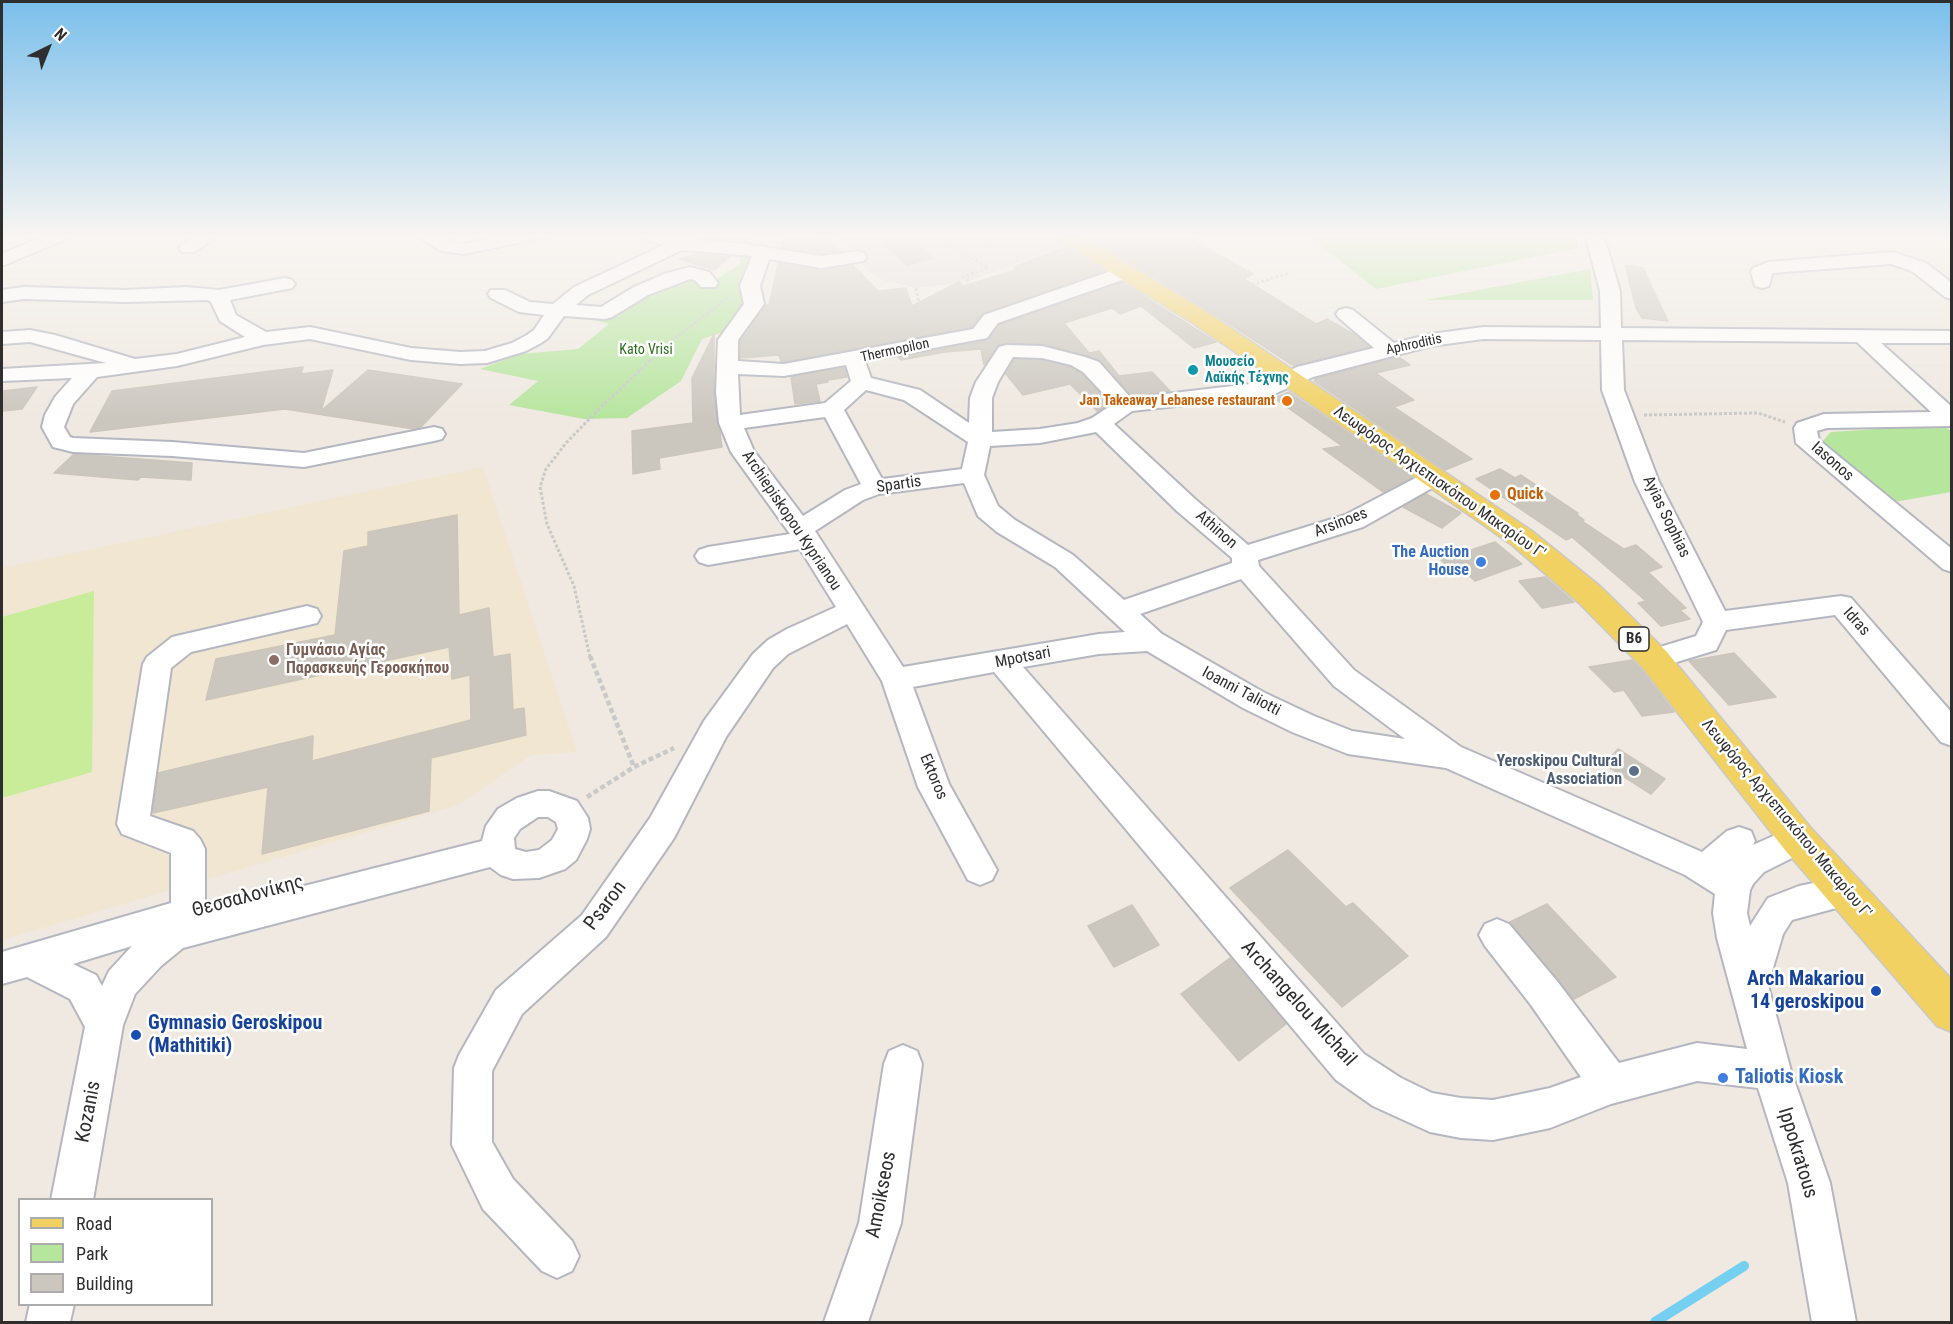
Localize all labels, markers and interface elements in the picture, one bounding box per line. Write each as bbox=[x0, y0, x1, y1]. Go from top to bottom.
north arrow bbox=[18, 18, 78, 78]
text: N bbox=[51, 24, 71, 45]
street label: Aphroditis bbox=[1384, 331, 1444, 359]
street label: Thermopilon bbox=[859, 336, 931, 366]
park label: Kato Vrisi bbox=[619, 342, 673, 358]
place label: Μουσείο Λαϊκής Τέχνης bbox=[1205, 354, 1289, 386]
marker: Μουσείο Λαϊκής Τέχνης bbox=[1186, 363, 1200, 377]
place label: Jan Takeaway Lebanese restaurant bbox=[1079, 393, 1275, 409]
marker: Jan Takeaway Lebanese restaurant bbox=[1280, 394, 1294, 408]
street label: Λεωφόρος Αρχιεπισκόπου Μακαρίου Γ' bbox=[1330, 402, 1548, 564]
street label: Iasonos bbox=[1807, 438, 1857, 486]
street label: Archiepiskopou Kyprianou bbox=[737, 447, 845, 595]
street label: Spartis bbox=[875, 472, 923, 498]
street label: Ayias Sophias bbox=[1638, 473, 1694, 561]
place label: Quick bbox=[1507, 485, 1544, 505]
marker: Quick bbox=[1488, 488, 1502, 502]
street label: Arsinoes bbox=[1312, 504, 1370, 542]
street label: Athinon bbox=[1191, 507, 1241, 553]
place label: The Auction House bbox=[1392, 543, 1469, 581]
marker: The Auction House bbox=[1474, 555, 1488, 569]
street label: Idras bbox=[1838, 604, 1874, 640]
road number: B6 bbox=[1619, 627, 1649, 651]
place label: Γυμνάσιο Αγίας Παρασκευής Γεροσκήπου bbox=[286, 641, 449, 679]
street label: Mpotsari bbox=[994, 643, 1052, 673]
marker: Γυμνάσιο Αγίας Παρασκευής Γεροσκήπου bbox=[267, 653, 281, 667]
street label: Ioanni Taliotti bbox=[1198, 663, 1284, 721]
street label: Λεωφόρος Αρχιεπισκόπου Μακαρίου Γ' bbox=[1697, 716, 1875, 922]
street label: Ektoros bbox=[915, 751, 951, 803]
place label: Yeroskipou Cultural Association bbox=[1496, 752, 1622, 790]
marker: Yeroskipou Cultural Association bbox=[1627, 764, 1641, 778]
street label: Θεσσαλονίκης bbox=[190, 871, 306, 923]
street label: Psaron bbox=[580, 877, 632, 935]
street label: Archangelou Michail bbox=[1235, 936, 1361, 1072]
place label: Arch Makariou 14 geroskipou bbox=[1747, 968, 1864, 1015]
marker: Arch Makariou 14 geroskipou bbox=[1869, 984, 1883, 998]
place label: Gymnasio Geroskipou (Mathitiki) bbox=[148, 1012, 322, 1059]
marker: Gymnasio Geroskipou (Mathitiki) bbox=[129, 1028, 143, 1042]
place label: Taliotis Kiosk bbox=[1735, 1066, 1843, 1090]
marker: Taliotis Kiosk bbox=[1716, 1071, 1730, 1085]
street label: Kozanis bbox=[71, 1079, 107, 1145]
street label: Ippokratous bbox=[1772, 1105, 1822, 1201]
street label: Amoikseos bbox=[862, 1150, 902, 1240]
legend bbox=[18, 1198, 213, 1306]
text: Road bbox=[76, 1213, 112, 1234]
text: Park bbox=[76, 1243, 108, 1264]
text: Building bbox=[76, 1273, 133, 1294]

